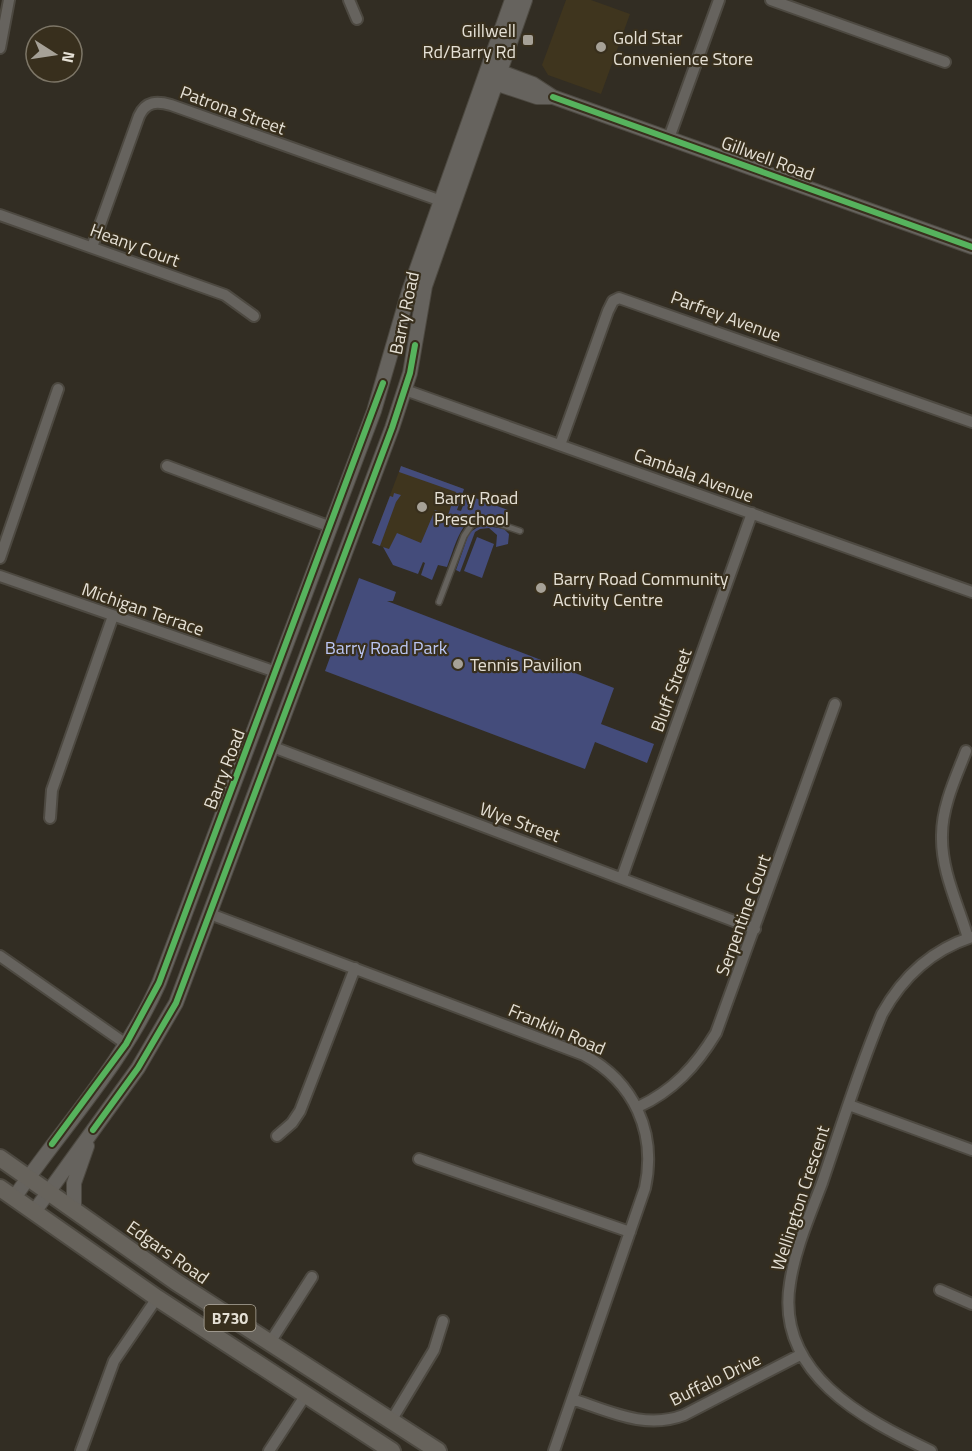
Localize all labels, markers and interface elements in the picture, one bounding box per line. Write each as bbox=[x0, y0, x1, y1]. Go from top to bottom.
place label: Gillwell Rd/Barry Rd bbox=[422, 17, 516, 65]
north arrow bbox=[24, 24, 84, 84]
place label: Gold Star Convenience Store bbox=[613, 24, 753, 72]
marker: Gillwell Rd/Barry Rd bbox=[521, 33, 535, 47]
marker: Gold Star Convenience Store bbox=[594, 40, 608, 54]
text: N bbox=[56, 49, 82, 65]
street label: Patrona Street bbox=[176, 78, 290, 142]
street label: Gillwell Road bbox=[718, 129, 818, 187]
street label: Heany Court bbox=[86, 216, 184, 274]
street label: Barry Road bbox=[382, 269, 426, 357]
street label: Parfrey Avenue bbox=[667, 284, 785, 348]
street label: Cambala Avenue bbox=[630, 441, 758, 509]
place label: Barry Road Preschool bbox=[434, 484, 518, 532]
marker: Barry Road Preschool bbox=[415, 500, 429, 514]
place label: Barry Road Community Activity Centre bbox=[553, 565, 729, 613]
street label: Michigan Terrace bbox=[78, 575, 208, 643]
marker: Barry Road Community Activity Centre bbox=[534, 581, 548, 595]
park label: Barry Road Park bbox=[325, 634, 448, 661]
street label: Bluff Street bbox=[643, 644, 699, 736]
place label: Tennis Pavilion bbox=[470, 651, 582, 678]
marker: Tennis Pavilion bbox=[451, 657, 465, 671]
street label: Barry Road bbox=[196, 725, 252, 813]
street label: Wye Street bbox=[476, 795, 565, 849]
street label: Serpentine Court bbox=[709, 850, 778, 980]
street label: Franklin Road bbox=[504, 996, 610, 1062]
street label: Wellington Crescent bbox=[764, 1121, 836, 1274]
street label: Edgars Road bbox=[121, 1214, 215, 1290]
road number: B730 bbox=[204, 1305, 256, 1331]
street label: Buffalo Drive bbox=[665, 1345, 765, 1413]

